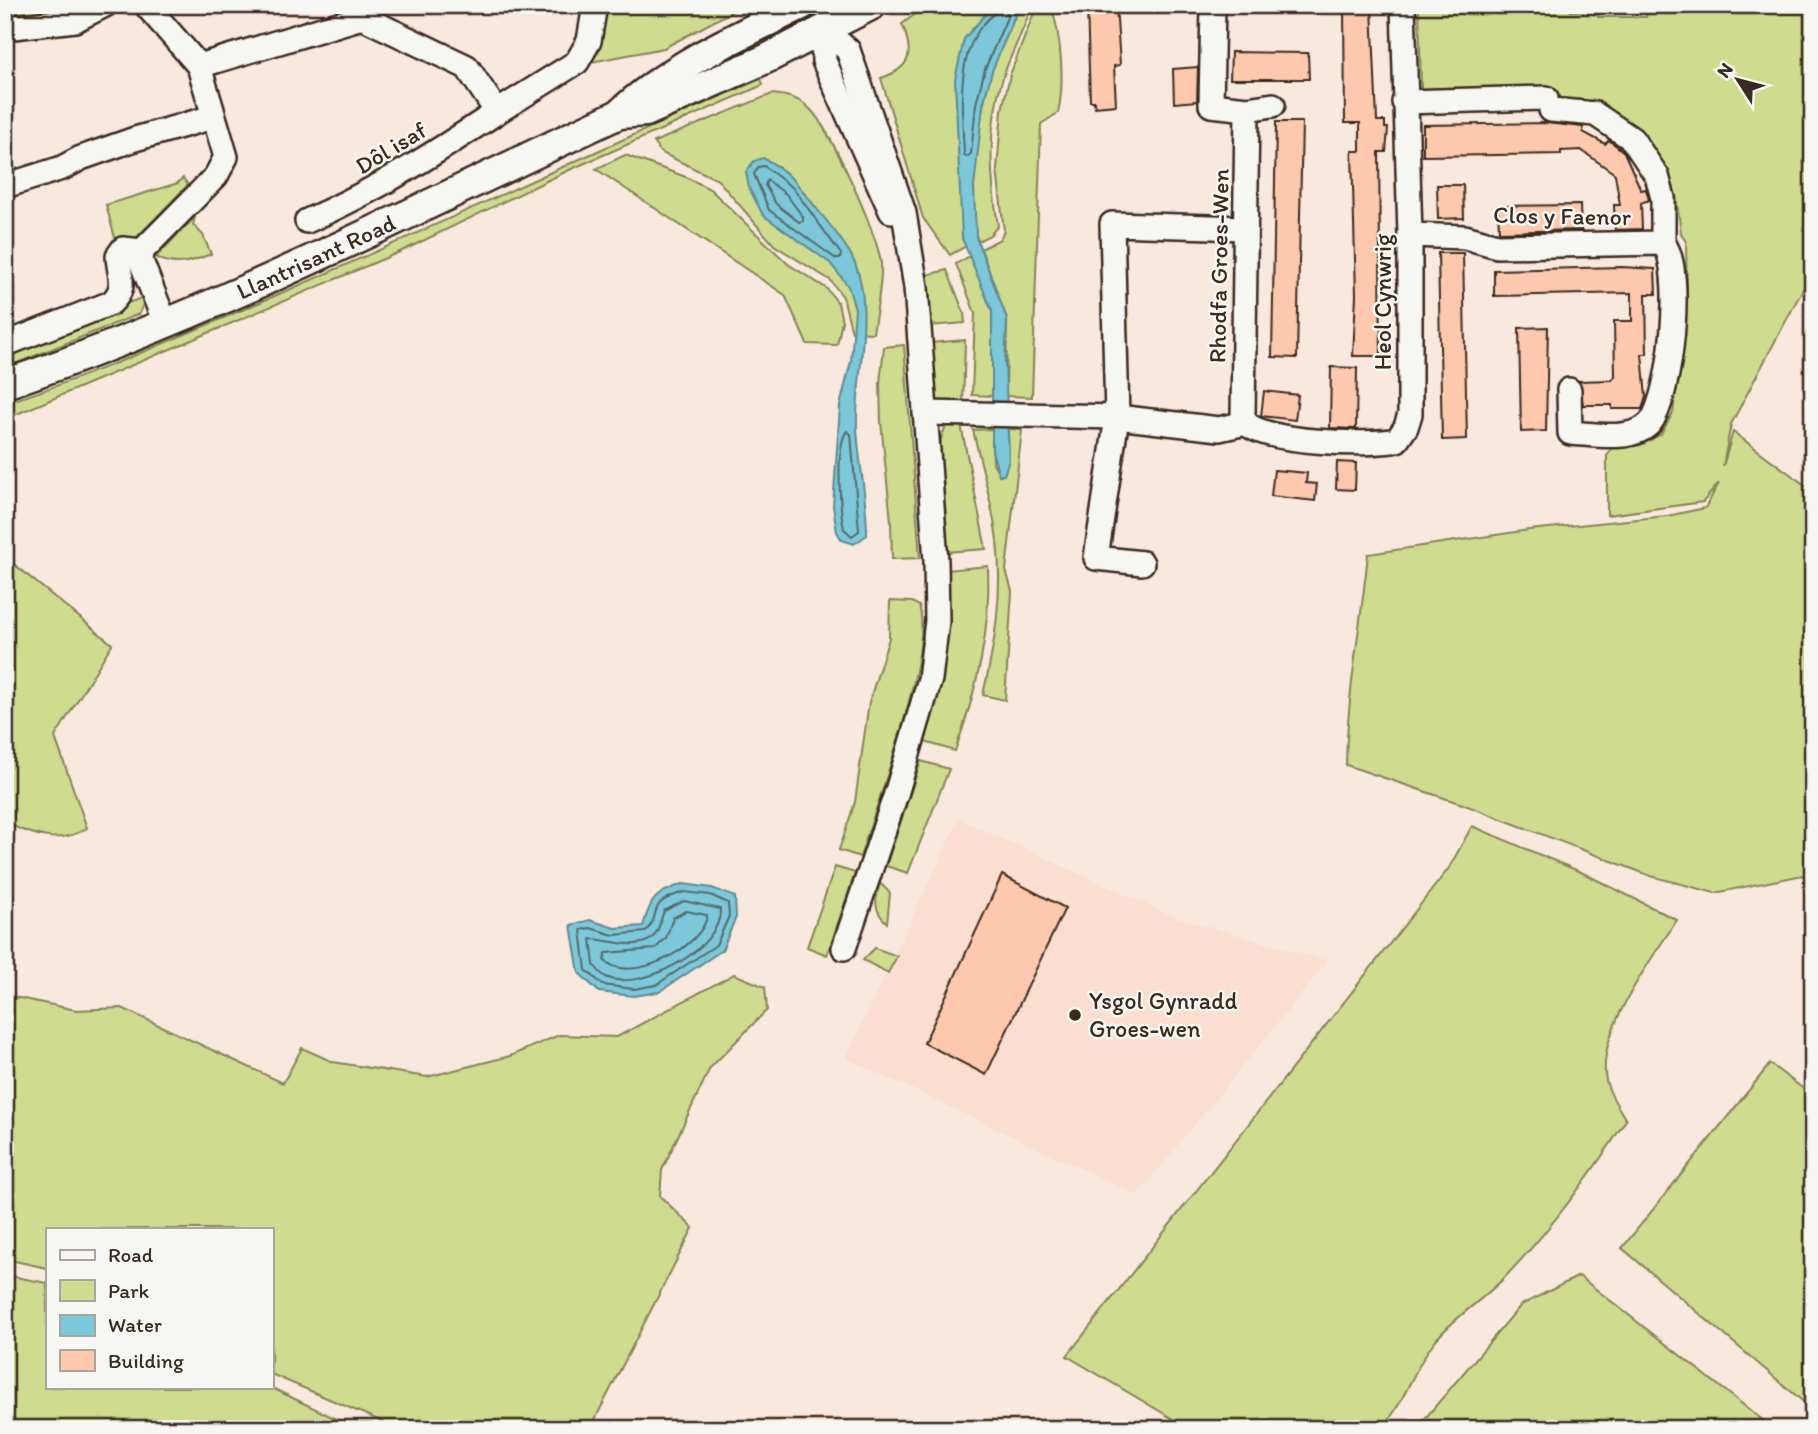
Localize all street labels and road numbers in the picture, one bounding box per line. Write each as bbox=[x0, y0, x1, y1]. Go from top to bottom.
street label: Dôl isaf bbox=[350, 115, 432, 180]
street label: Rhodfa Groes-Wen bbox=[1202, 168, 1235, 363]
street label: Clos y Faenor bbox=[1493, 200, 1631, 231]
street label: Llantrisant Road bbox=[232, 208, 400, 305]
street label: Heol Cynwrig bbox=[1368, 233, 1397, 370]

